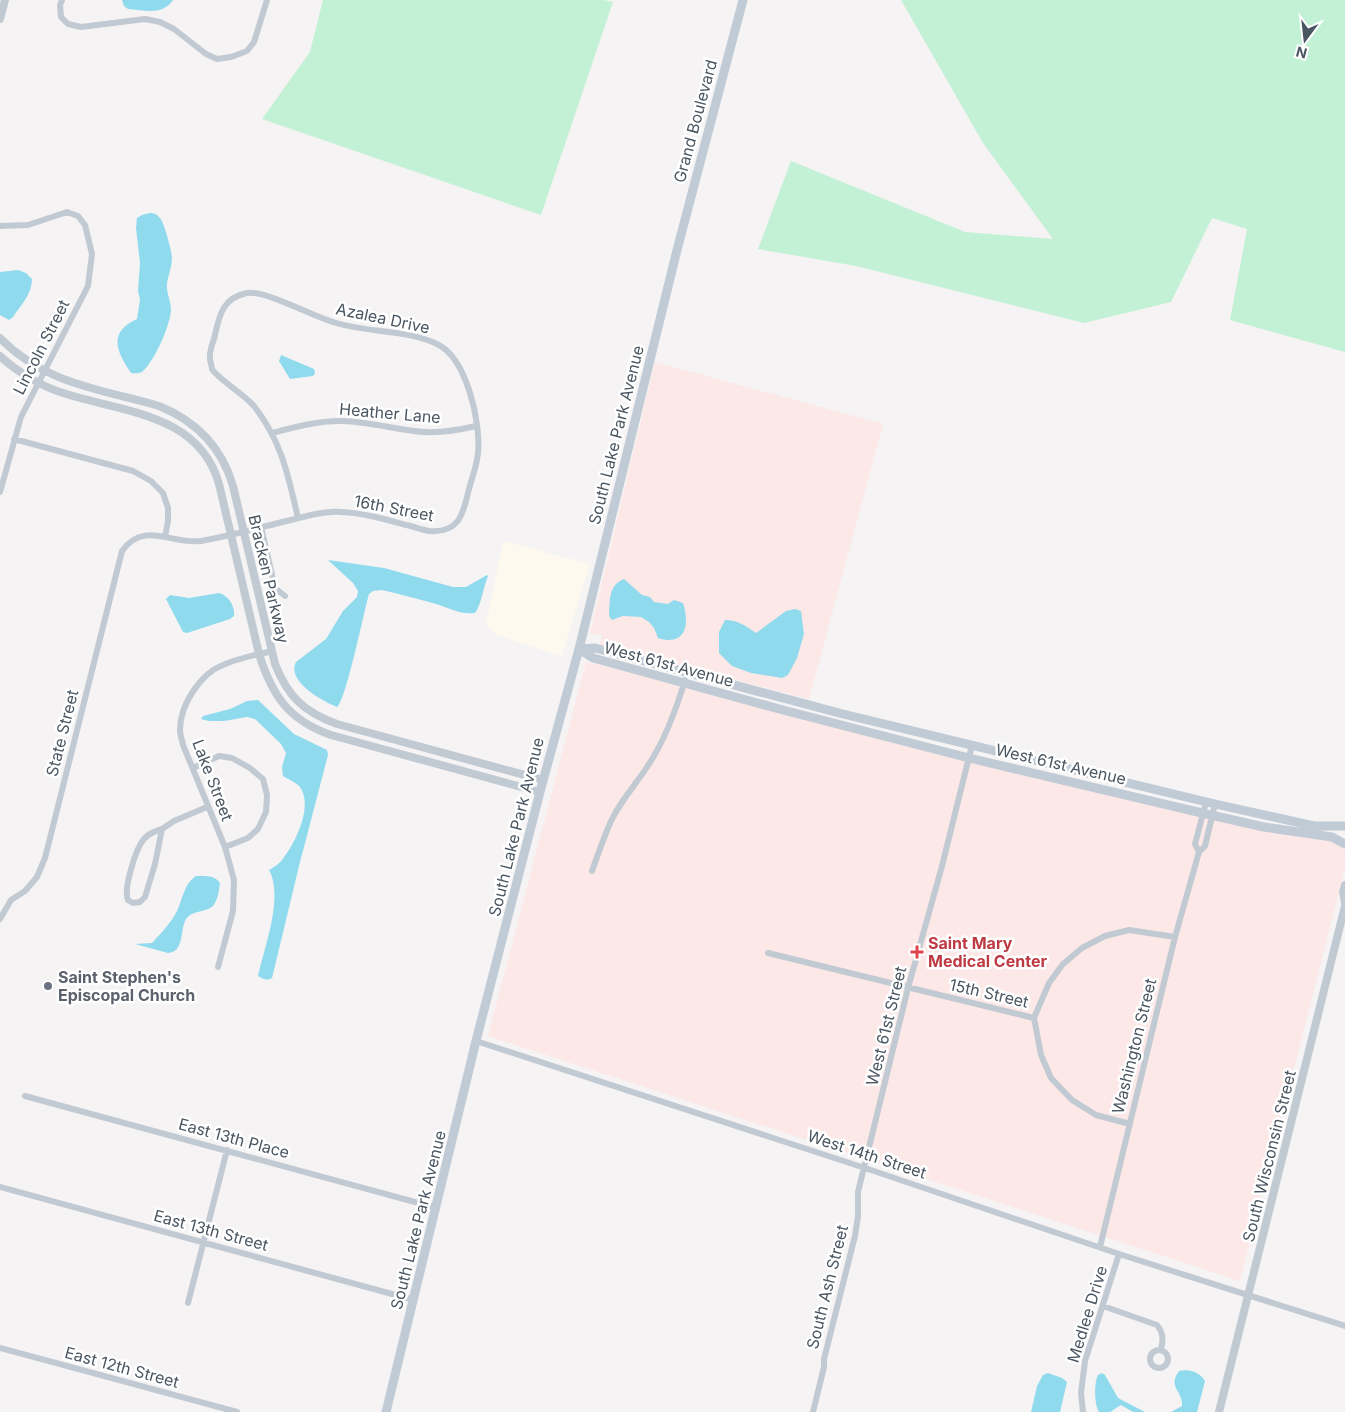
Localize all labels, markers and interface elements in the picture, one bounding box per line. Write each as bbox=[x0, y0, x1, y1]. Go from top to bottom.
north arrow bbox=[1280, 15, 1330, 65]
text: N bbox=[1294, 43, 1309, 63]
street label: Grand Boulevard bbox=[669, 57, 721, 185]
street label: Lincoln Street bbox=[8, 296, 74, 398]
street label: Azalea Drive bbox=[334, 298, 432, 338]
street label: South Lake Park Avenue bbox=[584, 343, 648, 527]
street label: Heather Lane bbox=[338, 399, 442, 427]
street label: 16th Street bbox=[352, 490, 436, 526]
street label: Bracken Parkway bbox=[244, 513, 294, 645]
street label: West 61st Avenue bbox=[602, 637, 736, 691]
street label: State Street bbox=[42, 688, 82, 778]
street label: South Lake Park Avenue bbox=[484, 735, 548, 919]
street label: Lake Street bbox=[188, 737, 238, 823]
street label: West 61st Avenue bbox=[994, 739, 1128, 789]
place label: Saint Mary Medical Center bbox=[928, 933, 1047, 971]
marker: Saint Mary Medical Center bbox=[910, 945, 924, 959]
street label: West 61st Street bbox=[862, 964, 910, 1088]
place label: Saint Stephen's Episcopal Church bbox=[58, 967, 195, 1005]
street label: 15th Street bbox=[947, 974, 1031, 1012]
street label: Washington Street bbox=[1108, 976, 1160, 1116]
marker: Saint Stephen's Episcopal Church bbox=[42, 980, 54, 992]
street label: South Wisconsin Street bbox=[1238, 1068, 1300, 1244]
street label: East 13th Place bbox=[176, 1114, 292, 1162]
street label: West 14th Street bbox=[805, 1125, 929, 1183]
street label: South Lake Park Avenue bbox=[386, 1128, 450, 1312]
street label: East 13th Street bbox=[152, 1205, 270, 1255]
street label: South Ash Street bbox=[802, 1223, 852, 1351]
street label: Medlee Drive bbox=[1063, 1263, 1111, 1365]
street label: East 12th Street bbox=[63, 1342, 181, 1392]

